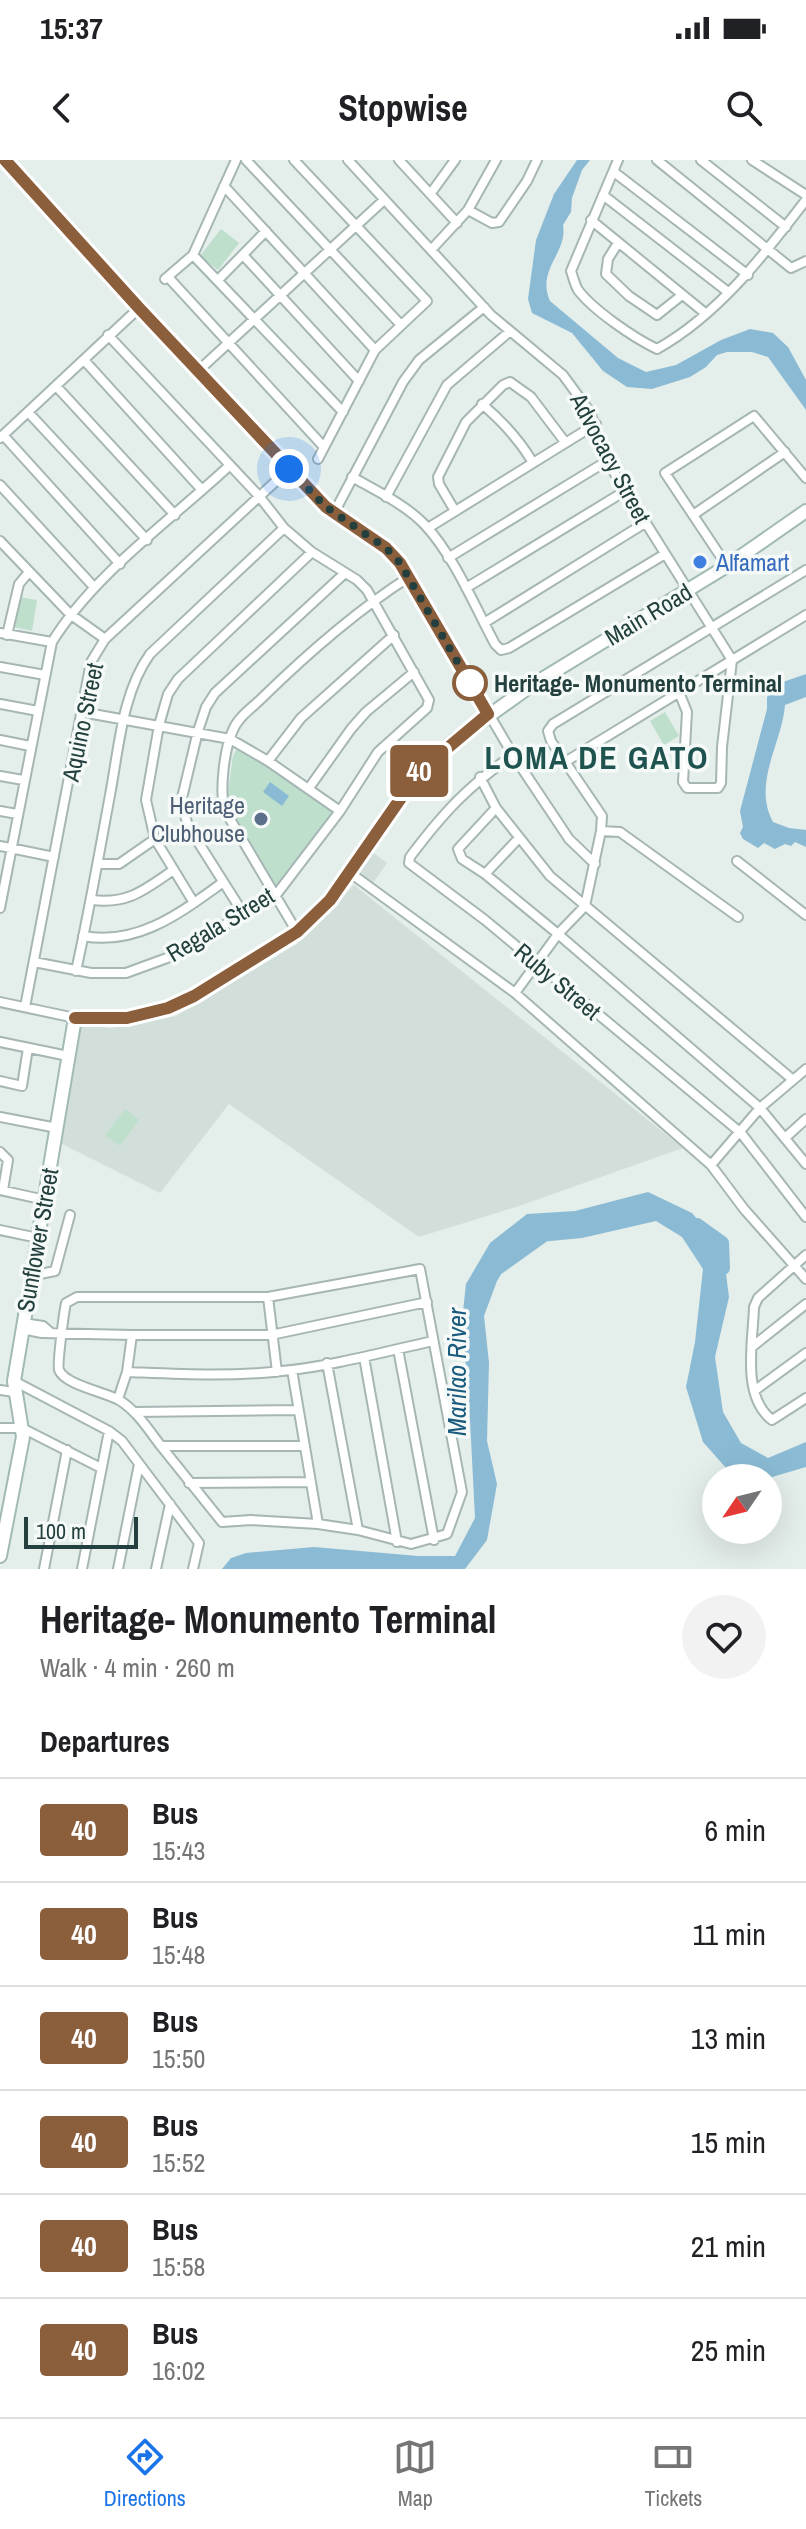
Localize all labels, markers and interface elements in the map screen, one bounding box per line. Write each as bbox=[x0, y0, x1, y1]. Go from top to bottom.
text: 15:37 bbox=[40, 8, 103, 48]
text: Stopwise bbox=[338, 84, 468, 132]
icon: back bbox=[40, 86, 84, 130]
icon: search bbox=[722, 86, 766, 130]
street label: Advocacy Street bbox=[563, 386, 659, 529]
your location bbox=[269, 449, 309, 489]
place label: Alfamart bbox=[715, 546, 790, 578]
marker: Alfamart bbox=[691, 553, 709, 571]
street label: Main Road bbox=[599, 575, 697, 653]
street label: Aquino Street bbox=[54, 659, 110, 785]
marker: Heritage- Monumento Terminal bbox=[453, 666, 487, 700]
place label: Heritage- Monumento Terminal bbox=[494, 667, 782, 699]
district label: LOMA DE GATO bbox=[485, 736, 709, 779]
line badge: 40 bbox=[383, 745, 455, 797]
text: 40 bbox=[406, 752, 432, 790]
place label: Heritage Clubhouse bbox=[151, 789, 245, 849]
marker: Heritage Clubhouse bbox=[252, 810, 270, 828]
street label: Regala Street bbox=[160, 879, 280, 969]
street label: Ruby Street bbox=[508, 935, 608, 1027]
street label: Sunflower Street bbox=[9, 1165, 65, 1314]
water label: Marilao River bbox=[439, 1307, 474, 1436]
north arrow bbox=[702, 1464, 782, 1544]
map controls bbox=[702, 1464, 782, 1544]
scale bar bbox=[24, 1513, 138, 1549]
text: 100 m bbox=[36, 1516, 86, 1546]
text: Heritage- Monumento Terminal bbox=[40, 1594, 497, 1645]
button: heart bbox=[682, 1595, 766, 1679]
text: Walk · 4 min · 260 m bbox=[40, 1650, 235, 1685]
text: Departures bbox=[40, 1721, 170, 1761]
text: Bus bbox=[152, 1793, 198, 1833]
text: 6 min bbox=[704, 1810, 766, 1850]
text: 40 bbox=[71, 1811, 97, 1849]
text: 15:43 bbox=[152, 1833, 205, 1868]
text: Bus bbox=[152, 1897, 198, 1937]
text: 11 min bbox=[693, 1914, 766, 1954]
text: 40 bbox=[71, 1915, 97, 1953]
text: 15:48 bbox=[152, 1937, 205, 1972]
text: Bus bbox=[152, 2001, 198, 2041]
text: 13 min bbox=[691, 2018, 766, 2058]
text: 40 bbox=[71, 2019, 97, 2057]
text: 15:50 bbox=[152, 2041, 205, 2076]
text: Bus bbox=[152, 2105, 198, 2145]
text: 15 min bbox=[691, 2122, 766, 2162]
text: 40 bbox=[71, 2123, 97, 2161]
text: 15:52 bbox=[152, 2145, 205, 2180]
text: Bus bbox=[152, 2209, 198, 2249]
text: 21 min bbox=[691, 2226, 766, 2266]
text: 40 bbox=[71, 2227, 97, 2265]
text: 15:58 bbox=[152, 2249, 205, 2284]
text: Bus bbox=[152, 2313, 198, 2353]
text: 25 min bbox=[691, 2330, 766, 2370]
text: 40 bbox=[71, 2331, 97, 2369]
text: 16:02 bbox=[152, 2353, 205, 2388]
tab: Directions bbox=[104, 2435, 186, 2513]
tab: Map bbox=[393, 2435, 437, 2513]
tab: Tickets bbox=[645, 2435, 702, 2513]

